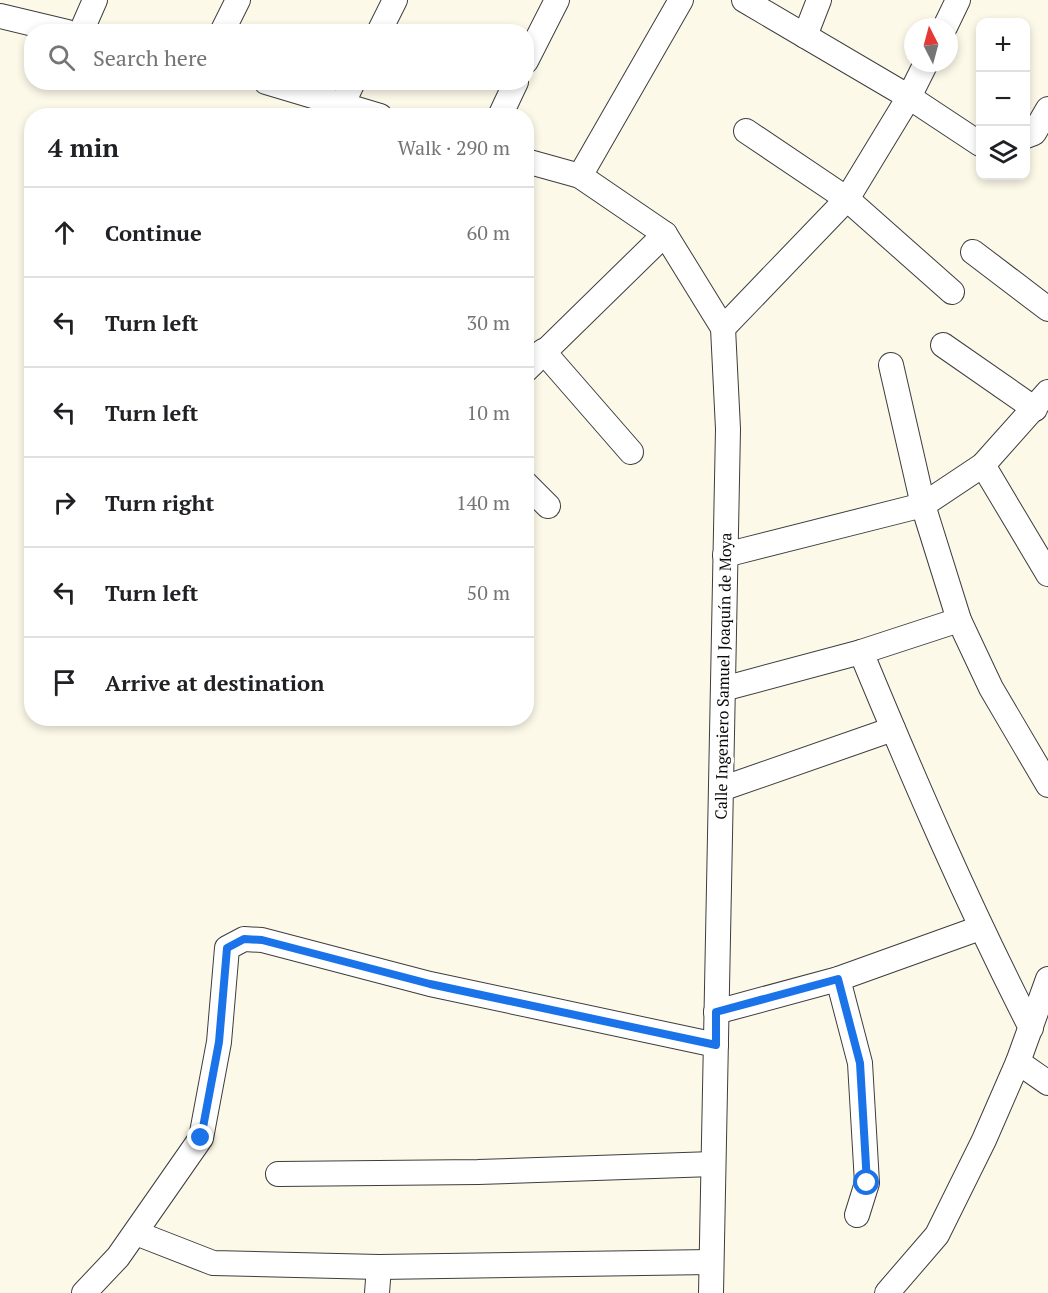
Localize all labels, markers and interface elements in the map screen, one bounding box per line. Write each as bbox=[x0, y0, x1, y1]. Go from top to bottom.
north arrow bbox=[904, 18, 958, 72]
map controls bbox=[976, 18, 1030, 180]
button: + bbox=[976, 18, 1030, 72]
search box bbox=[24, 24, 534, 90]
icon: search bbox=[45, 41, 78, 74]
text: Search here bbox=[93, 43, 207, 72]
button: − bbox=[976, 72, 1030, 126]
button: layers bbox=[976, 126, 1030, 180]
text: 4 min bbox=[48, 130, 119, 164]
text: Walk · 290 m bbox=[398, 134, 510, 161]
icon: ahead bbox=[48, 216, 81, 249]
text: Continue bbox=[105, 218, 202, 247]
text: 60 m bbox=[467, 219, 510, 246]
icon: left bbox=[48, 306, 81, 339]
text: Turn left bbox=[105, 308, 198, 337]
text: 30 m bbox=[467, 309, 510, 336]
icon: left bbox=[48, 396, 81, 429]
text: Turn left bbox=[105, 398, 198, 427]
text: 10 m bbox=[467, 399, 510, 426]
icon: right bbox=[48, 486, 81, 519]
text: Turn right bbox=[105, 488, 214, 517]
text: 140 m bbox=[456, 489, 510, 516]
street label: Calle Ingeniero Samuel Joaquín de Moya bbox=[709, 532, 737, 820]
icon: left bbox=[48, 576, 81, 609]
text: Turn left bbox=[105, 578, 198, 607]
text: 50 m bbox=[467, 579, 510, 606]
icon: arrive bbox=[48, 666, 81, 699]
text: Arrive at destination bbox=[105, 668, 324, 697]
route end bbox=[187, 1124, 213, 1150]
route start bbox=[853, 1169, 879, 1195]

